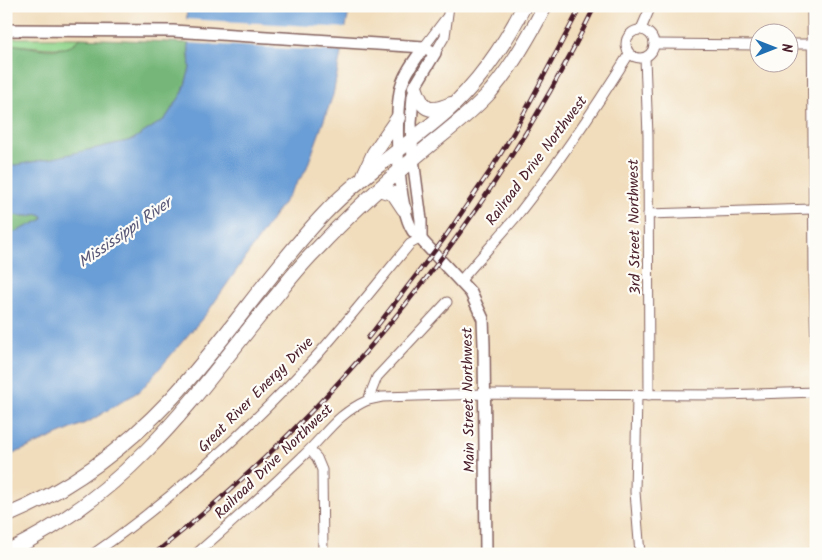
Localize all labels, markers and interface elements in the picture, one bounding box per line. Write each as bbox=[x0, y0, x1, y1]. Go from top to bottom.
north arrow bbox=[750, 22, 800, 72]
text: N bbox=[775, 44, 797, 53]
street label: Railroad Drive Northwest bbox=[480, 91, 594, 231]
street label: 3rd Street Northwest bbox=[622, 159, 648, 295]
water label: Mississippi River bbox=[73, 189, 180, 275]
street label: Main Street Northwest bbox=[456, 327, 482, 473]
street label: Great River Energy Drive bbox=[192, 331, 320, 459]
street label: Railroad Drive Northwest bbox=[209, 399, 339, 525]

